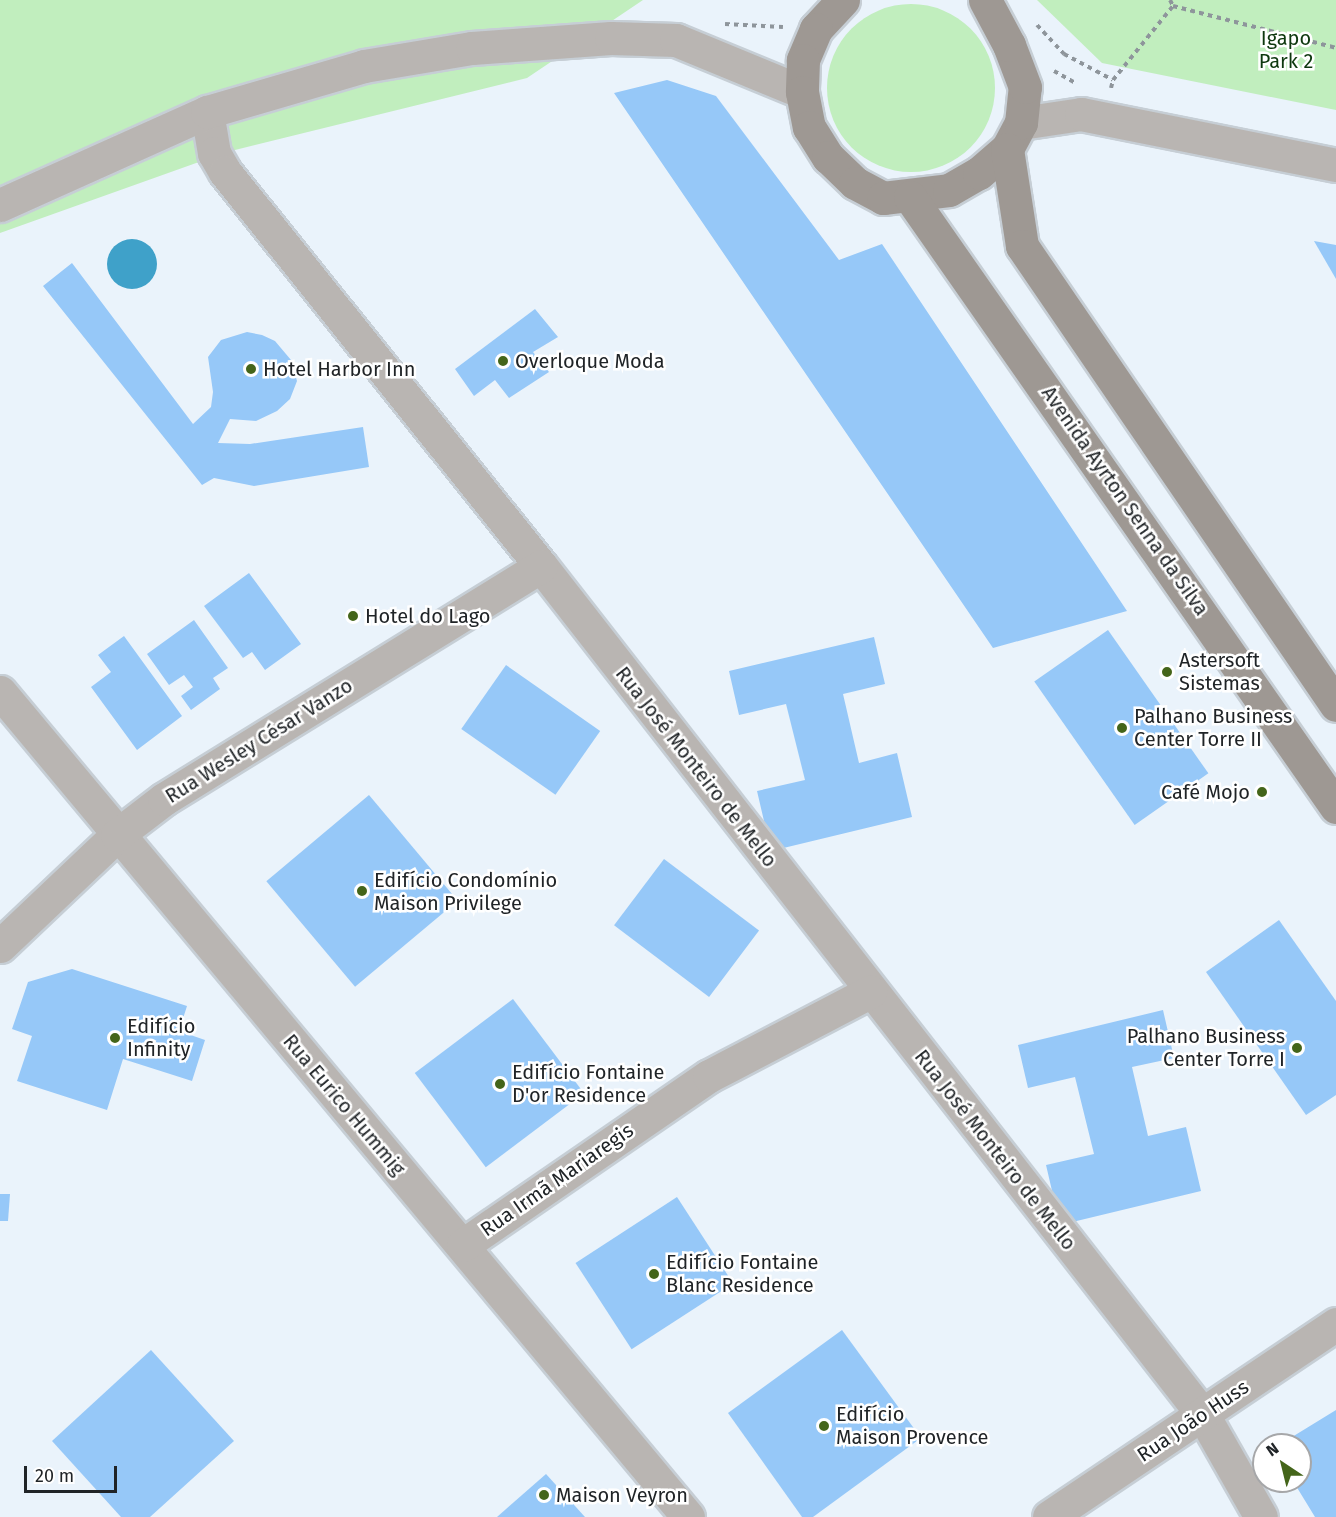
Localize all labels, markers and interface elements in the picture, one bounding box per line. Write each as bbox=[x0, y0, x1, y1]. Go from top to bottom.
park label: Igapo Park 2 bbox=[1259, 26, 1313, 73]
place label: Overloque Moda bbox=[515, 349, 665, 373]
marker: Overloque Moda bbox=[496, 354, 510, 368]
place label: Hotel Harbor Inn bbox=[263, 357, 415, 381]
marker: Hotel Harbor Inn bbox=[244, 362, 258, 376]
street label: Avenida Ayrton Senna da Silva bbox=[1036, 382, 1214, 620]
place label: Hotel do Lago bbox=[365, 604, 490, 628]
marker: Hotel do Lago bbox=[346, 609, 360, 623]
place label: Astersoft Sistemas bbox=[1179, 648, 1260, 695]
street label: Rua José Monteiro de Mello bbox=[610, 662, 782, 872]
marker: Astersoft Sistemas bbox=[1160, 665, 1174, 679]
street label: Rua Wesley César Vanzo bbox=[161, 674, 357, 808]
place label: Palhano Business Center Torre II bbox=[1134, 704, 1292, 751]
marker: Palhano Business Center Torre II bbox=[1115, 721, 1129, 735]
place label: Café Mojo bbox=[1161, 780, 1250, 804]
marker: Café Mojo bbox=[1255, 785, 1269, 799]
place label: Edifício Condomínio Maison Privilege bbox=[374, 868, 557, 915]
marker: Edifício Condomínio Maison Privilege bbox=[355, 884, 369, 898]
place label: Edifício Infinity bbox=[127, 1014, 195, 1061]
place label: Palhano Business Center Torre I bbox=[1127, 1024, 1285, 1071]
street label: Rua Eurico Hummig bbox=[278, 1029, 410, 1181]
marker: Edifício Infinity bbox=[108, 1031, 122, 1045]
marker: Palhano Business Center Torre I bbox=[1290, 1041, 1304, 1055]
street label: Rua José Monteiro de Mello bbox=[909, 1045, 1081, 1255]
place label: Edifício Fontaine D'or Residence bbox=[512, 1060, 664, 1107]
marker: Edifício Fontaine D'or Residence bbox=[493, 1077, 507, 1091]
street label: Rua Irmã Mariaregis bbox=[476, 1118, 638, 1242]
place label: Edifício Fontaine Blanc Residence bbox=[666, 1250, 818, 1297]
marker: Edifício Fontaine Blanc Residence bbox=[647, 1267, 661, 1281]
street label: Rua João Huss bbox=[1133, 1375, 1253, 1467]
place label: Edifício Maison Provence bbox=[836, 1402, 988, 1449]
marker: Edifício Maison Provence bbox=[817, 1419, 831, 1433]
north arrow bbox=[1252, 1433, 1312, 1493]
text: N bbox=[1263, 1439, 1282, 1460]
scale bar bbox=[27, 1454, 120, 1492]
text: 20 m bbox=[35, 1465, 74, 1487]
place label: Maison Veyron bbox=[556, 1483, 688, 1507]
marker: Maison Veyron bbox=[537, 1488, 551, 1502]

